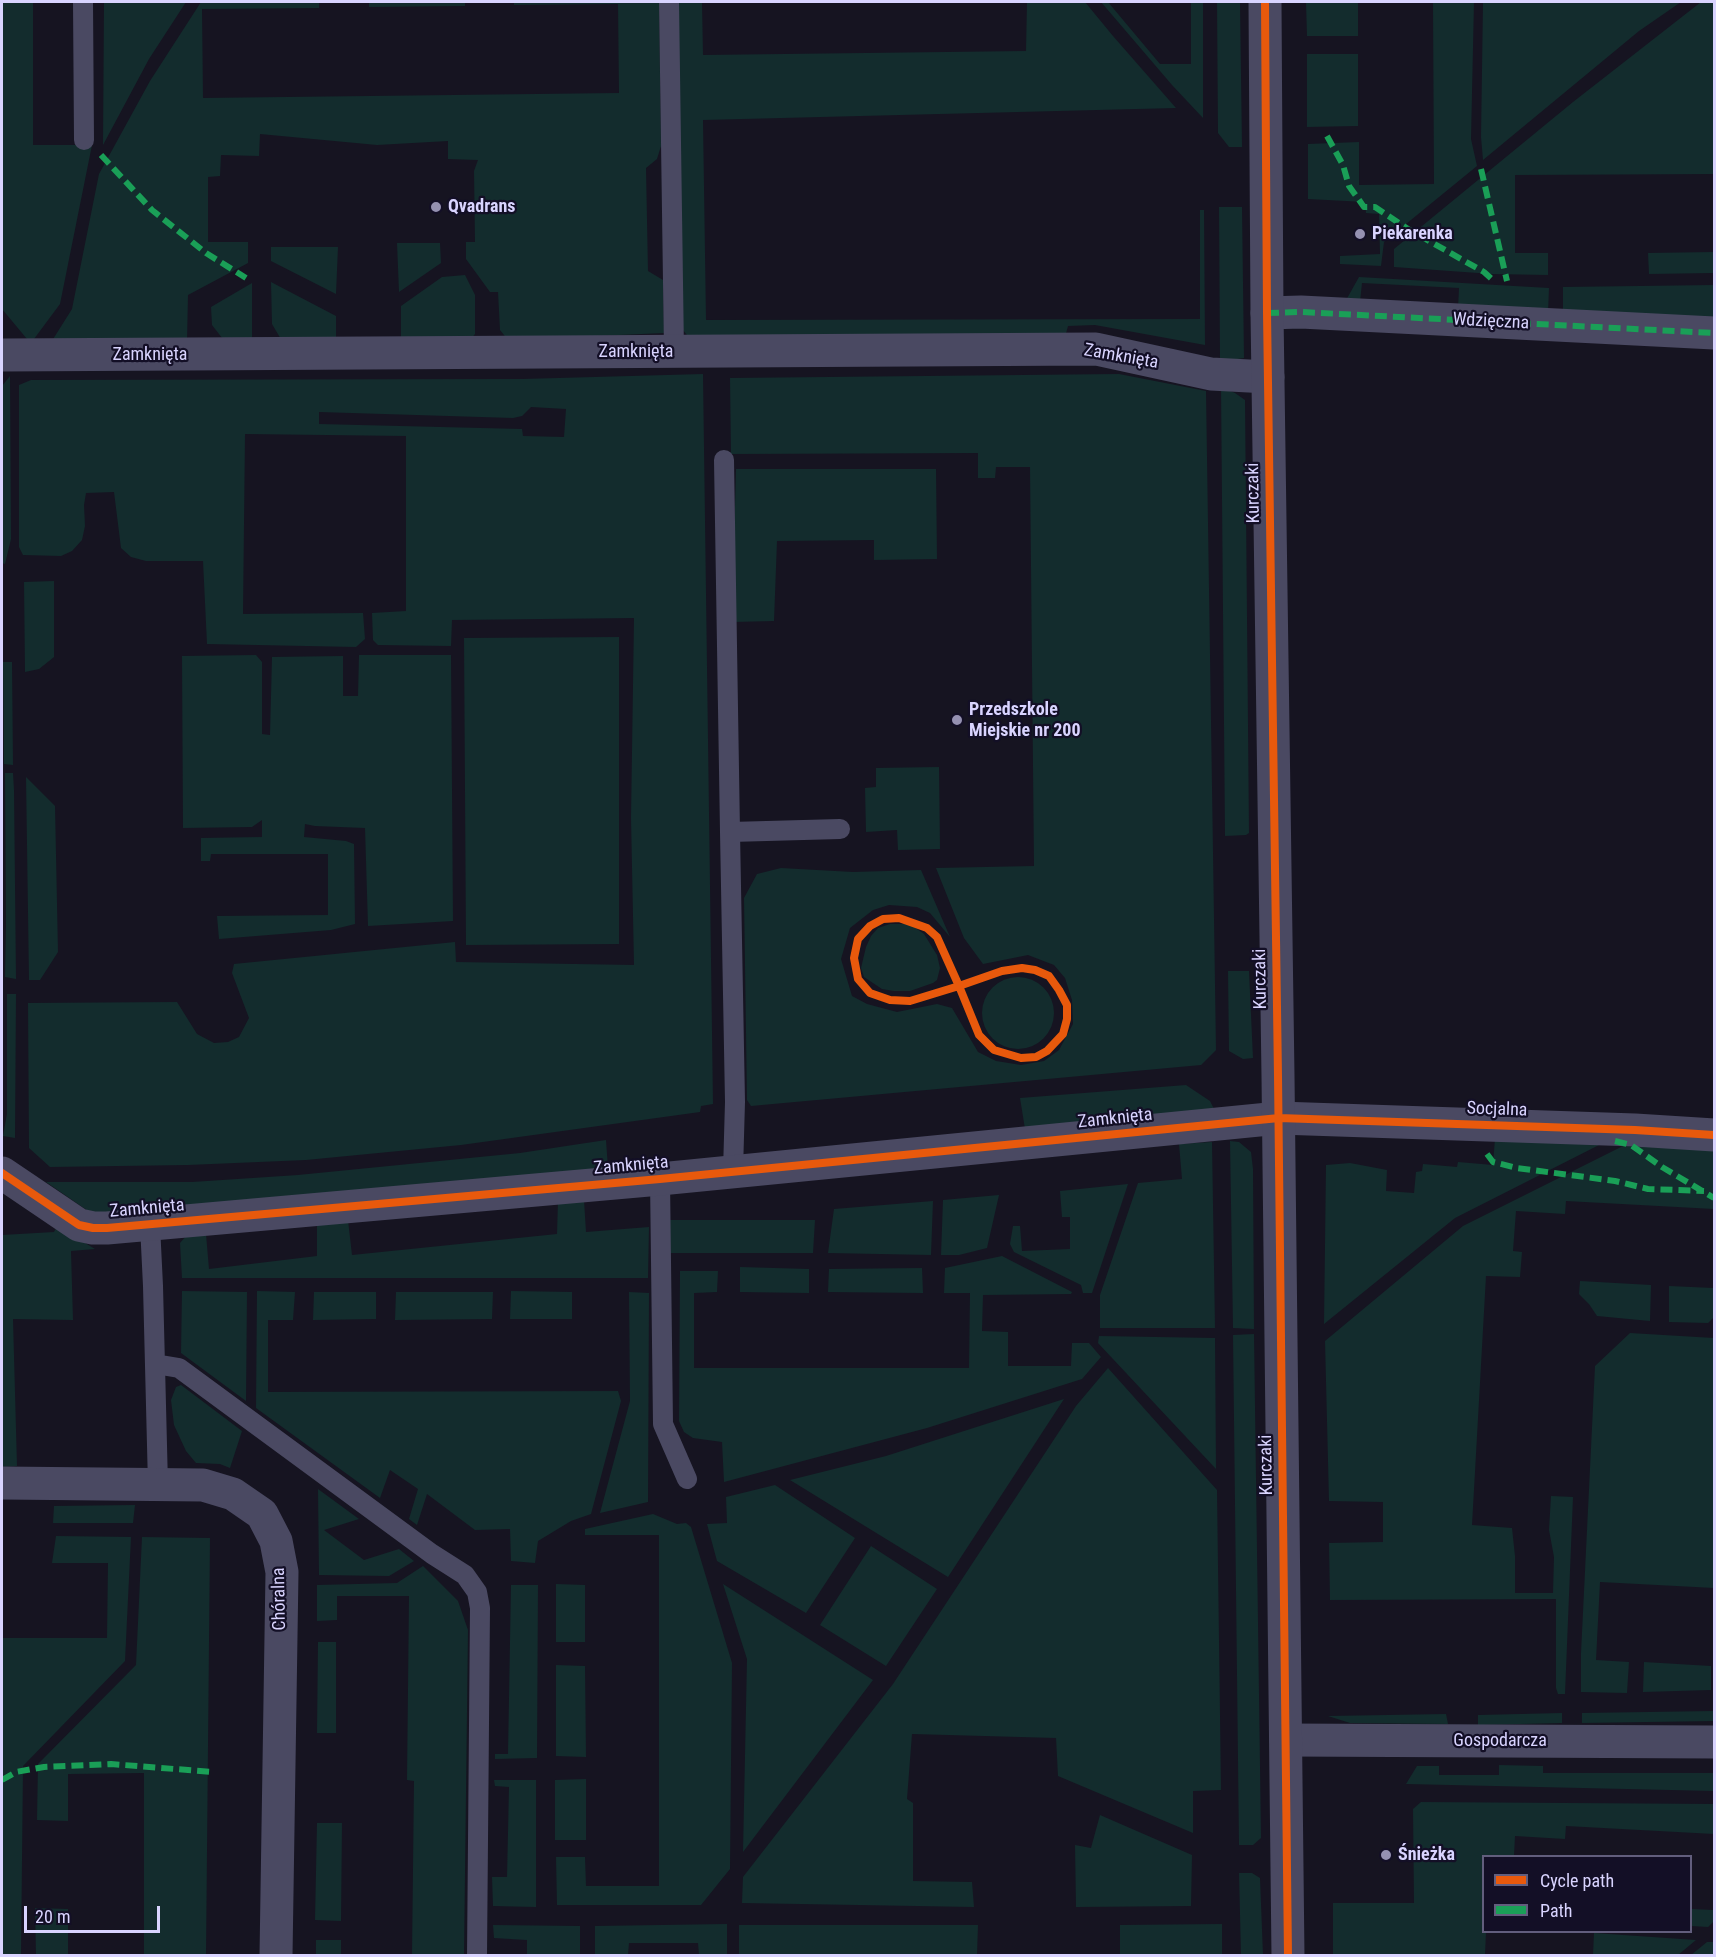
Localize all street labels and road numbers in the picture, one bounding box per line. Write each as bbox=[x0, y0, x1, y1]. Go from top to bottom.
street label: Wdzięczna bbox=[1452, 309, 1530, 335]
street label: Zamknięta bbox=[1082, 340, 1160, 374]
street label: Zamknięta bbox=[599, 341, 673, 363]
street label: Zamknięta bbox=[113, 344, 187, 366]
street label: Kurczaki bbox=[1243, 462, 1265, 524]
street label: Kurczaki bbox=[1250, 948, 1272, 1010]
street label: Socjalna bbox=[1466, 1098, 1528, 1122]
street label: Zamknięta bbox=[1077, 1104, 1153, 1134]
street label: Zamknięta bbox=[593, 1152, 669, 1180]
street label: Zamknięta bbox=[109, 1195, 185, 1223]
street label: Kurczaki bbox=[1256, 1434, 1278, 1496]
street label: Chóralna bbox=[269, 1567, 291, 1631]
street label: Gospodarcza bbox=[1453, 1730, 1547, 1752]

